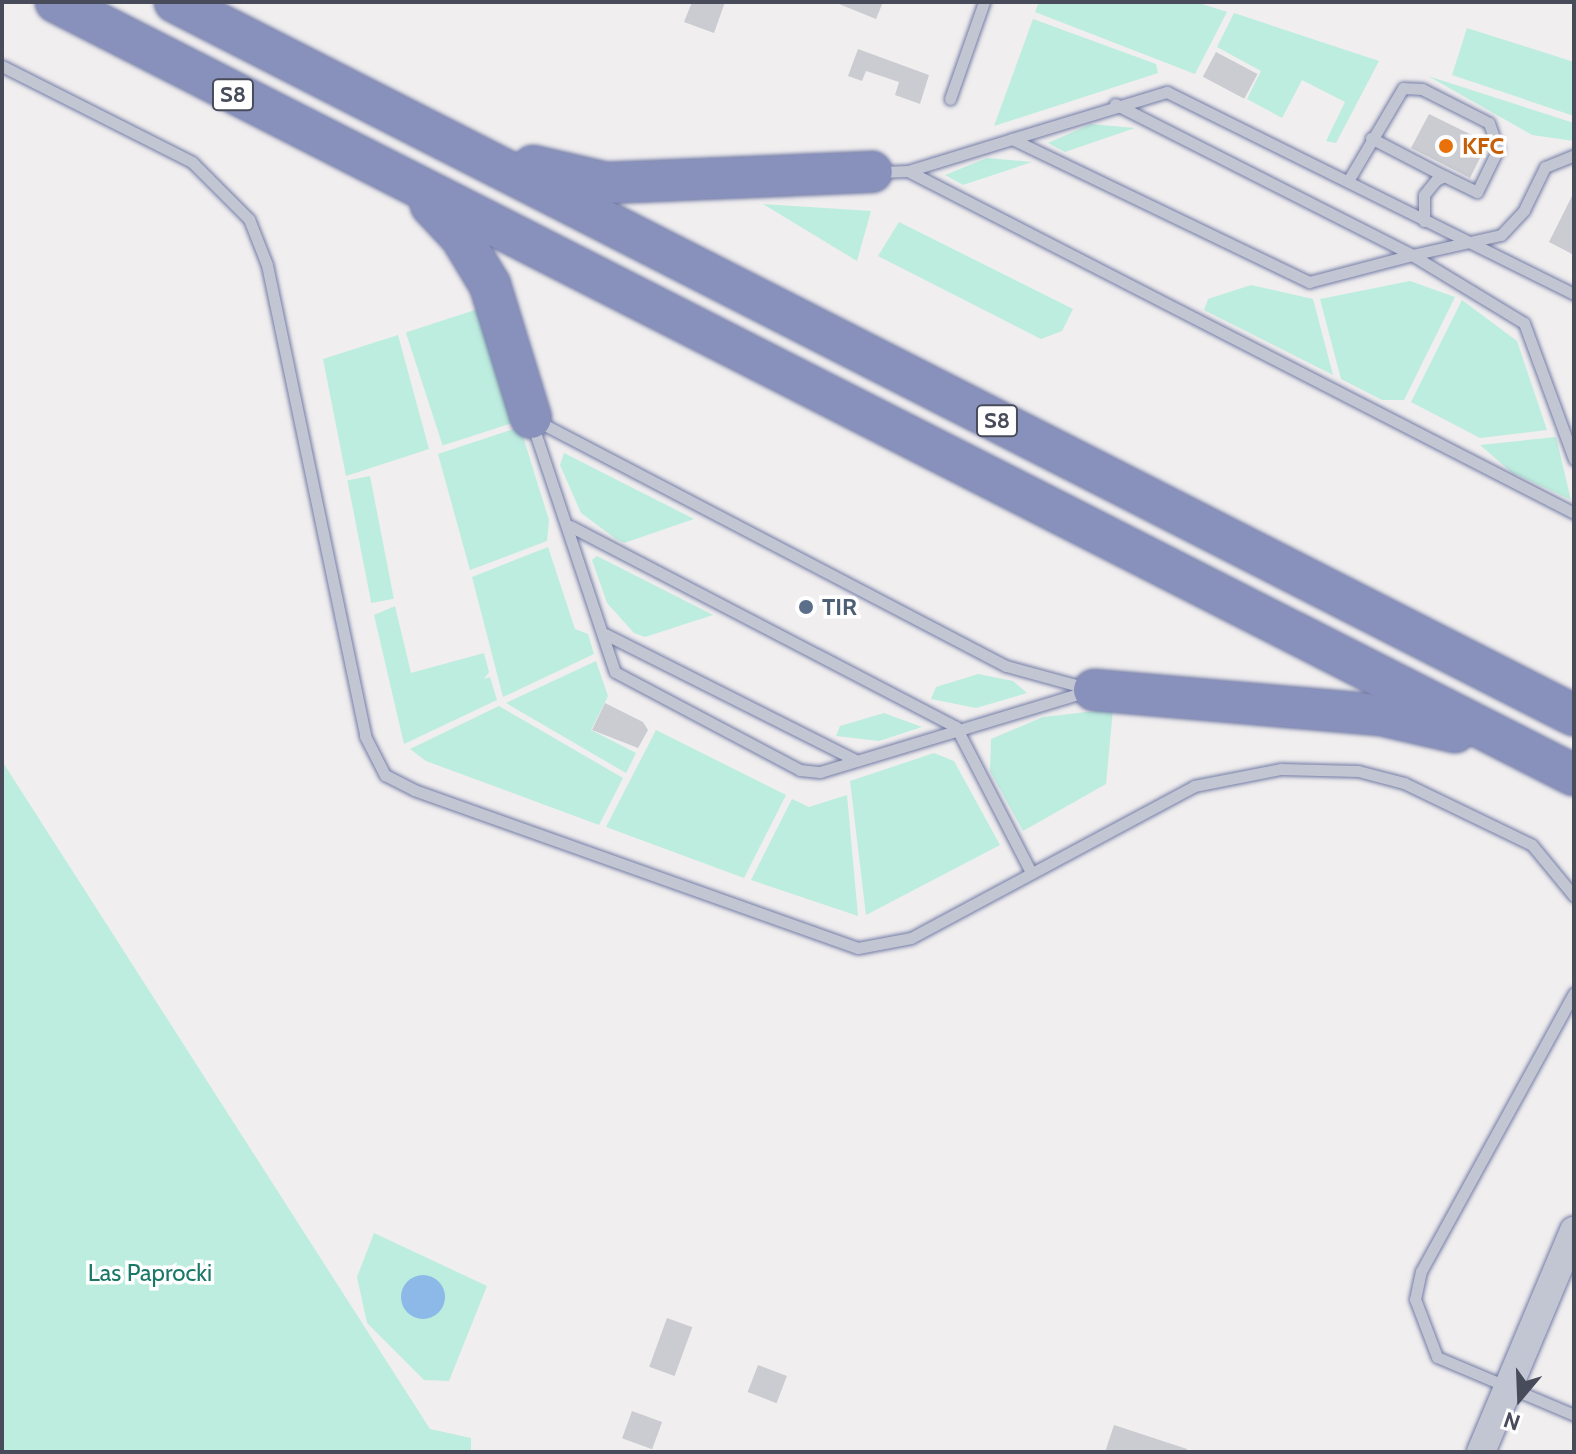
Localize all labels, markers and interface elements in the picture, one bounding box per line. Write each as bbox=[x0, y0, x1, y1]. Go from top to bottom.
road number: S8 bbox=[211, 77, 255, 113]
place label: KFC bbox=[1462, 132, 1504, 160]
marker: KFC bbox=[1437, 137, 1455, 155]
road number: S8 bbox=[975, 403, 1019, 439]
place label: TIR bbox=[822, 593, 857, 621]
marker: TIR bbox=[797, 598, 815, 616]
park label: Las Paprocki bbox=[88, 1259, 212, 1287]
north arrow bbox=[1480, 1358, 1560, 1438]
text: N bbox=[1500, 1406, 1524, 1436]

